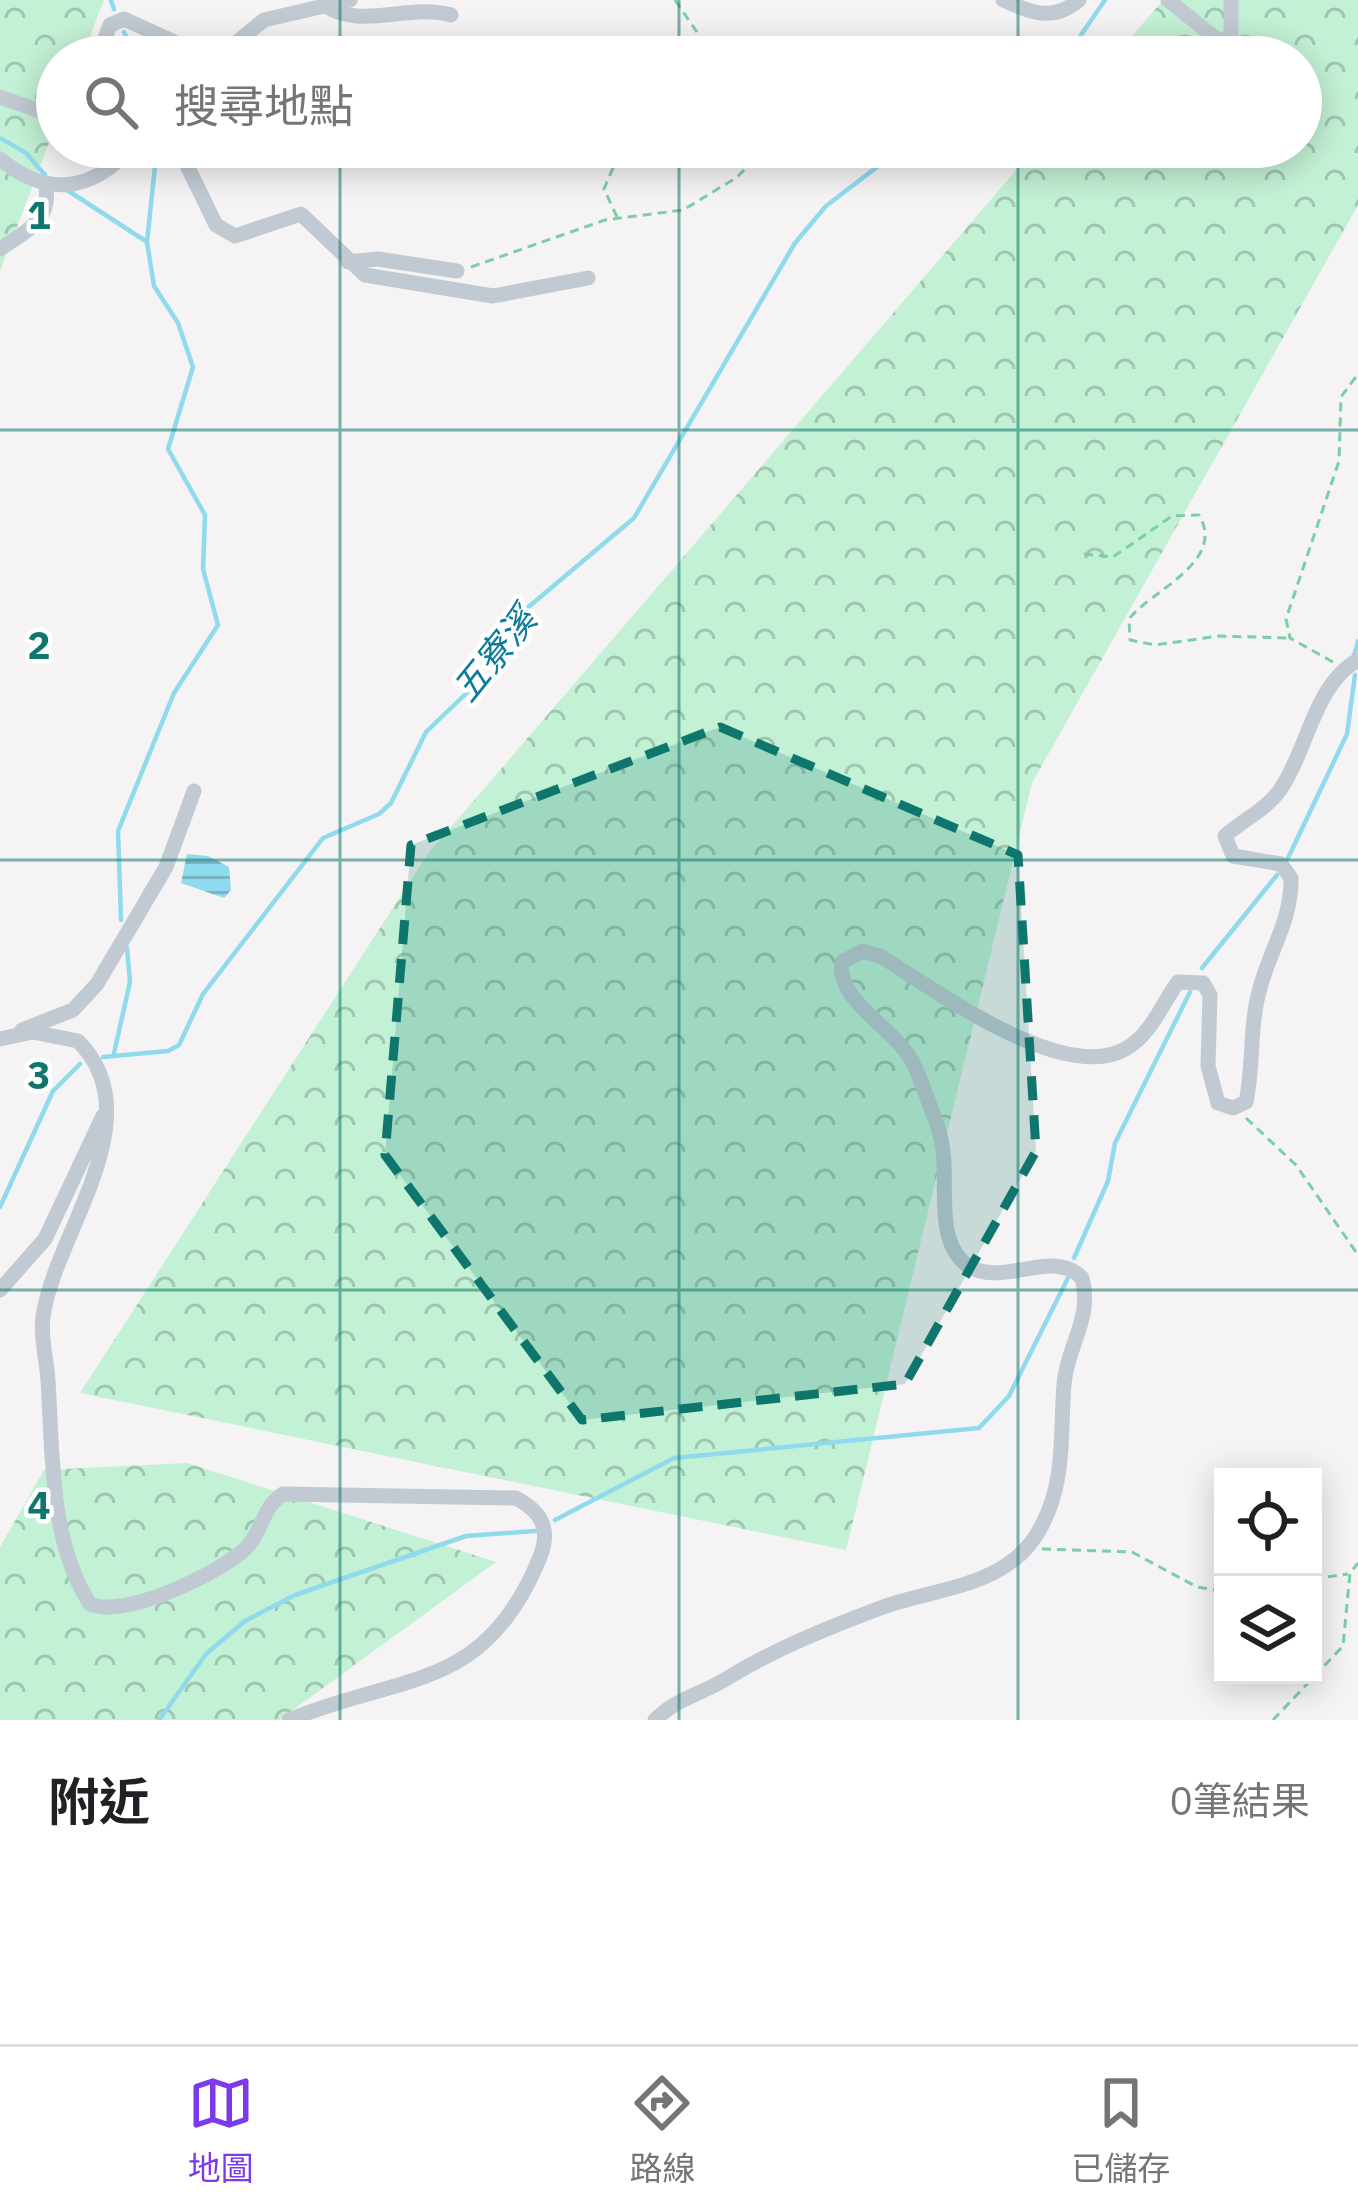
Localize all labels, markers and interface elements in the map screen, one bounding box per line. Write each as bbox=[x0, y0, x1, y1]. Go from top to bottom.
search box bbox=[36, 36, 1322, 168]
icon: search bbox=[78, 69, 144, 135]
text: 搜尋地點 bbox=[174, 76, 354, 134]
text: 1 bbox=[27, 189, 51, 240]
water label: 五寮溪 bbox=[441, 593, 549, 710]
text: 2 bbox=[27, 619, 51, 670]
text: 3 bbox=[27, 1049, 51, 1100]
map controls bbox=[1214, 1468, 1322, 1684]
button: locate bbox=[1214, 1468, 1322, 1576]
text: 4 bbox=[27, 1479, 51, 1530]
button: layers bbox=[1214, 1576, 1322, 1684]
text: 附近 bbox=[48, 1768, 150, 1834]
text: 0筆結果 bbox=[1170, 1775, 1310, 1826]
tab: 地圖 bbox=[188, 2070, 254, 2190]
tab: 路線 bbox=[629, 2070, 695, 2190]
tab: 已儲存 bbox=[1071, 2070, 1170, 2190]

